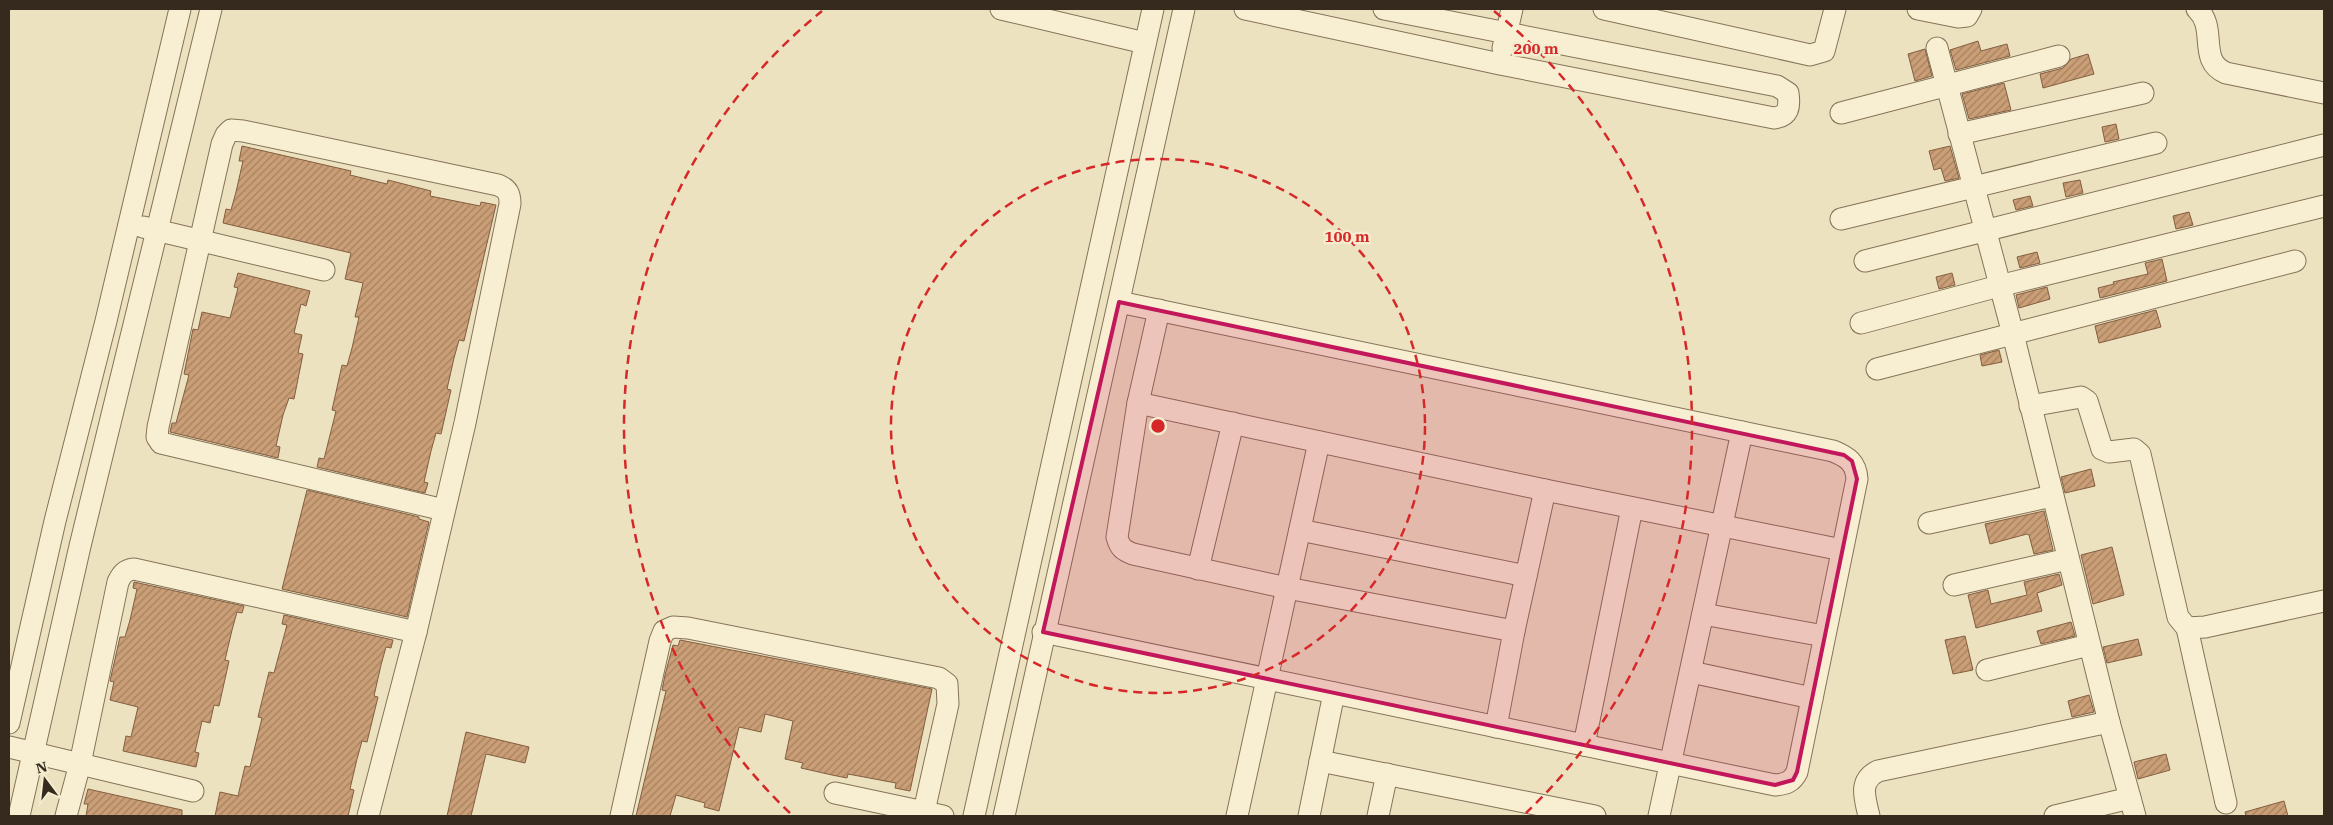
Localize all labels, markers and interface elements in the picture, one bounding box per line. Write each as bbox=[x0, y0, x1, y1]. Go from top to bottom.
text: 200 m bbox=[1513, 39, 1559, 58]
text: 100 m bbox=[1324, 227, 1370, 246]
centre of rings bbox=[1149, 417, 1167, 435]
north arrow bbox=[20, 755, 70, 805]
text: N bbox=[34, 757, 49, 778]

